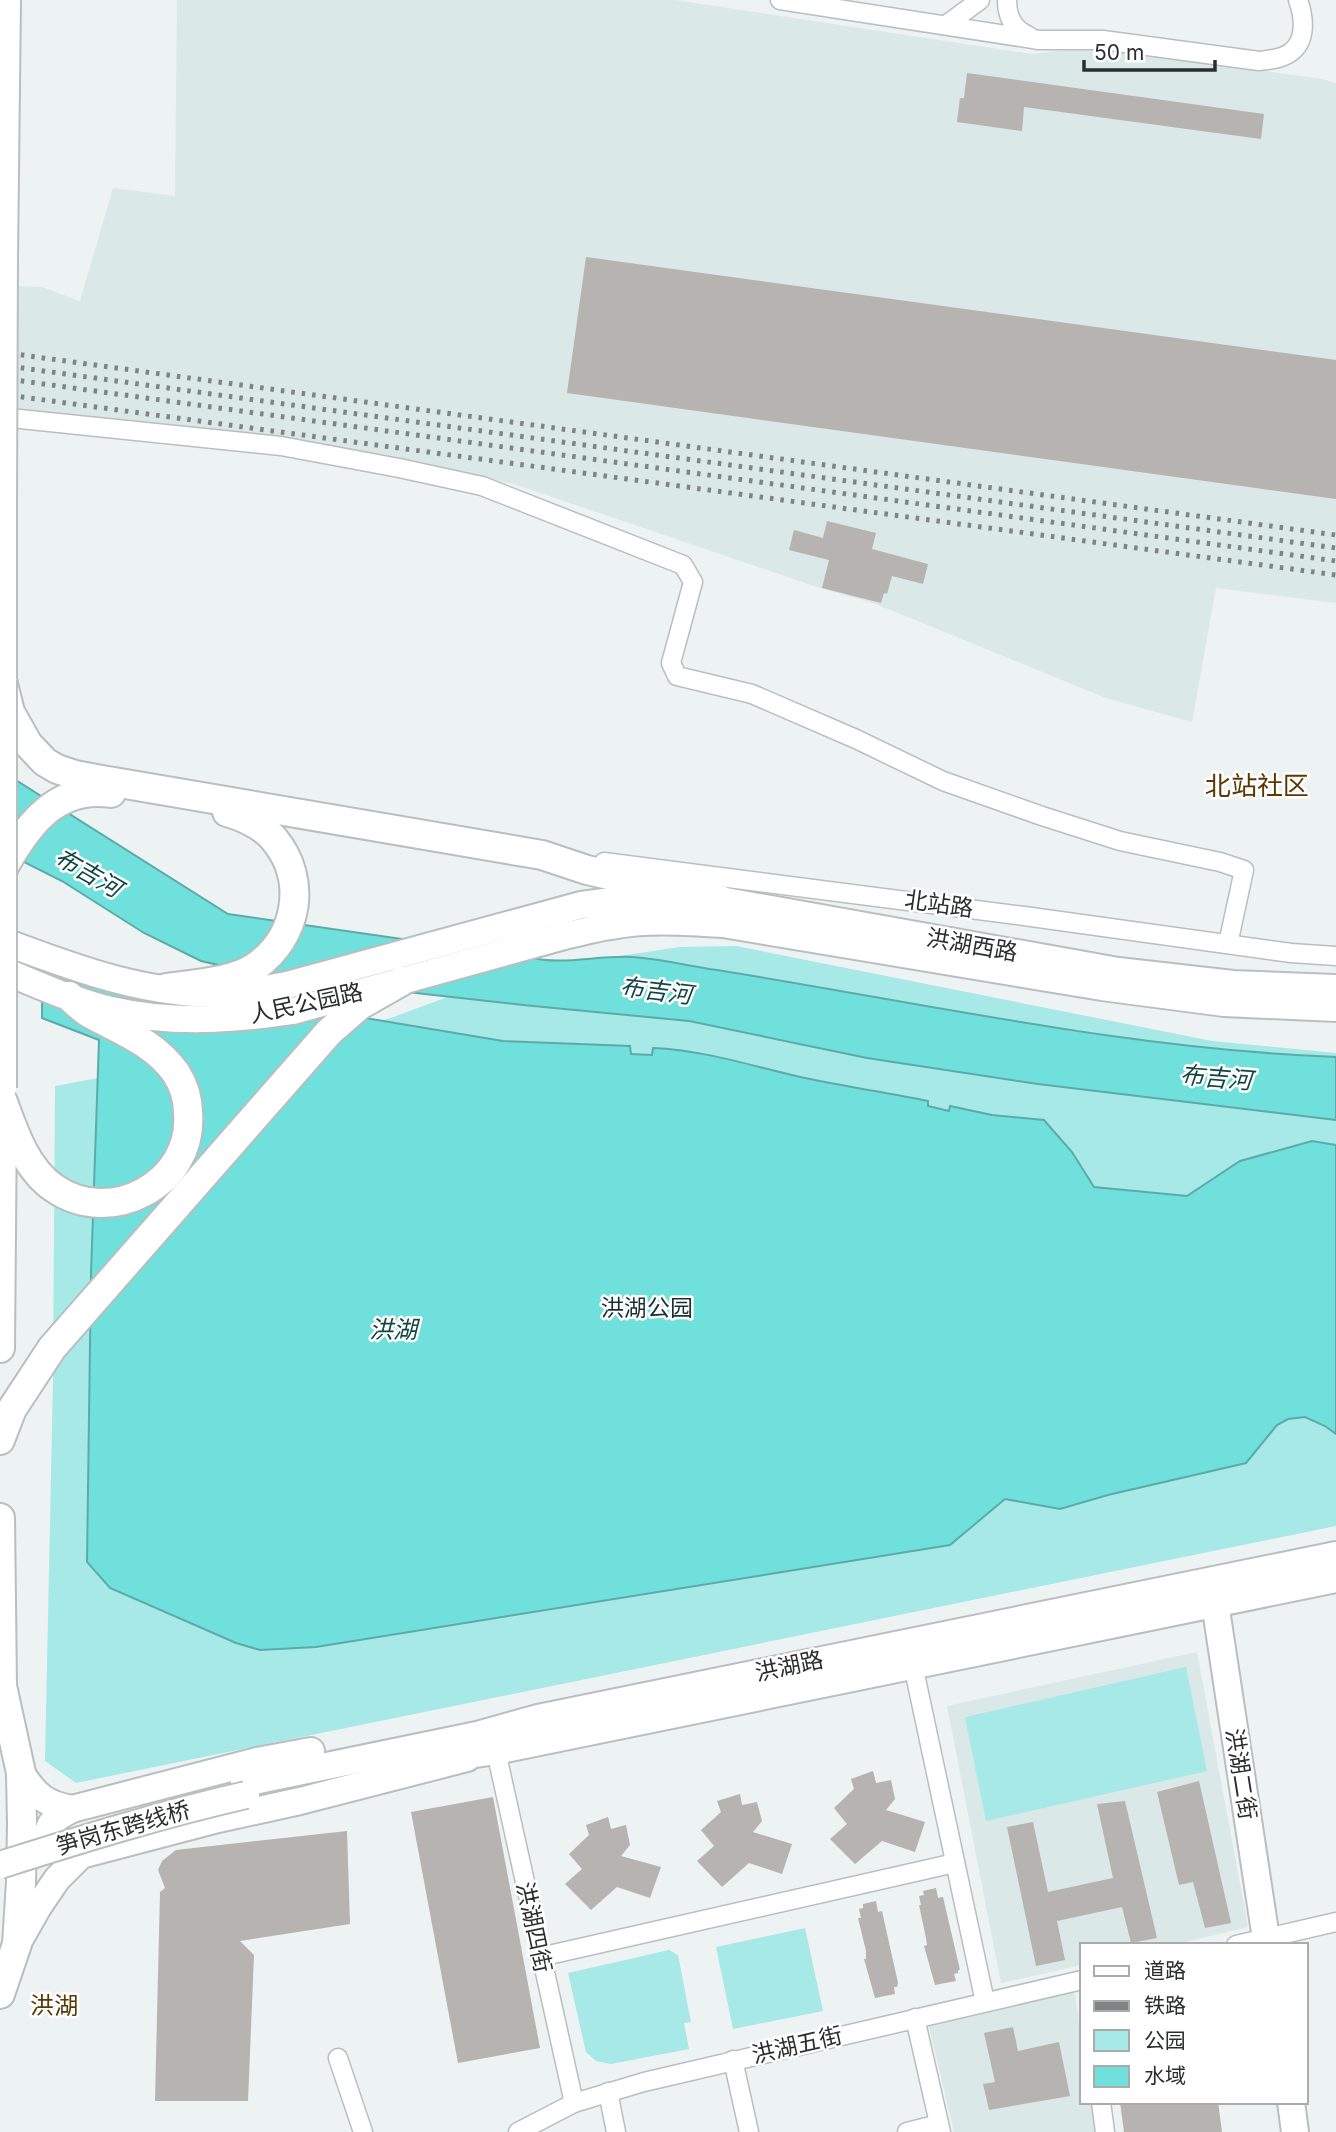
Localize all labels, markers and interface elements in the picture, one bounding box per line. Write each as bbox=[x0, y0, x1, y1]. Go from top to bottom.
scale bar bbox=[1084, 28, 1215, 72]
text: 50 m bbox=[1094, 40, 1144, 65]
district label: 北站社区 bbox=[1205, 770, 1309, 801]
water label: 布吉河 bbox=[50, 842, 130, 905]
street label: 北站路 bbox=[903, 885, 975, 923]
street label: 洪湖西路 bbox=[924, 923, 1020, 967]
water label: 布吉河 bbox=[619, 972, 698, 1010]
street label: 人民公园路 bbox=[247, 977, 365, 1029]
water label: 布吉河 bbox=[1179, 1060, 1257, 1095]
park label: 洪湖公园 bbox=[601, 1294, 693, 1322]
water label: 洪湖 bbox=[369, 1315, 421, 1344]
street label: 洪湖路 bbox=[752, 1645, 826, 1687]
street label: 洪湖二街 bbox=[1220, 1726, 1262, 1822]
street label: 笋岗东跨线桥 bbox=[53, 1796, 193, 1860]
street label: 洪湖四街 bbox=[511, 1879, 557, 1975]
legend bbox=[1080, 1943, 1308, 2104]
text: 道路 bbox=[1144, 1958, 1186, 1983]
district label: 洪湖 bbox=[30, 1991, 78, 2020]
text: 铁路 bbox=[1144, 1993, 1186, 2018]
street label: 洪湖五街 bbox=[749, 2021, 845, 2069]
text: 公园 bbox=[1144, 2028, 1186, 2053]
text: 水域 bbox=[1144, 2063, 1186, 2088]

